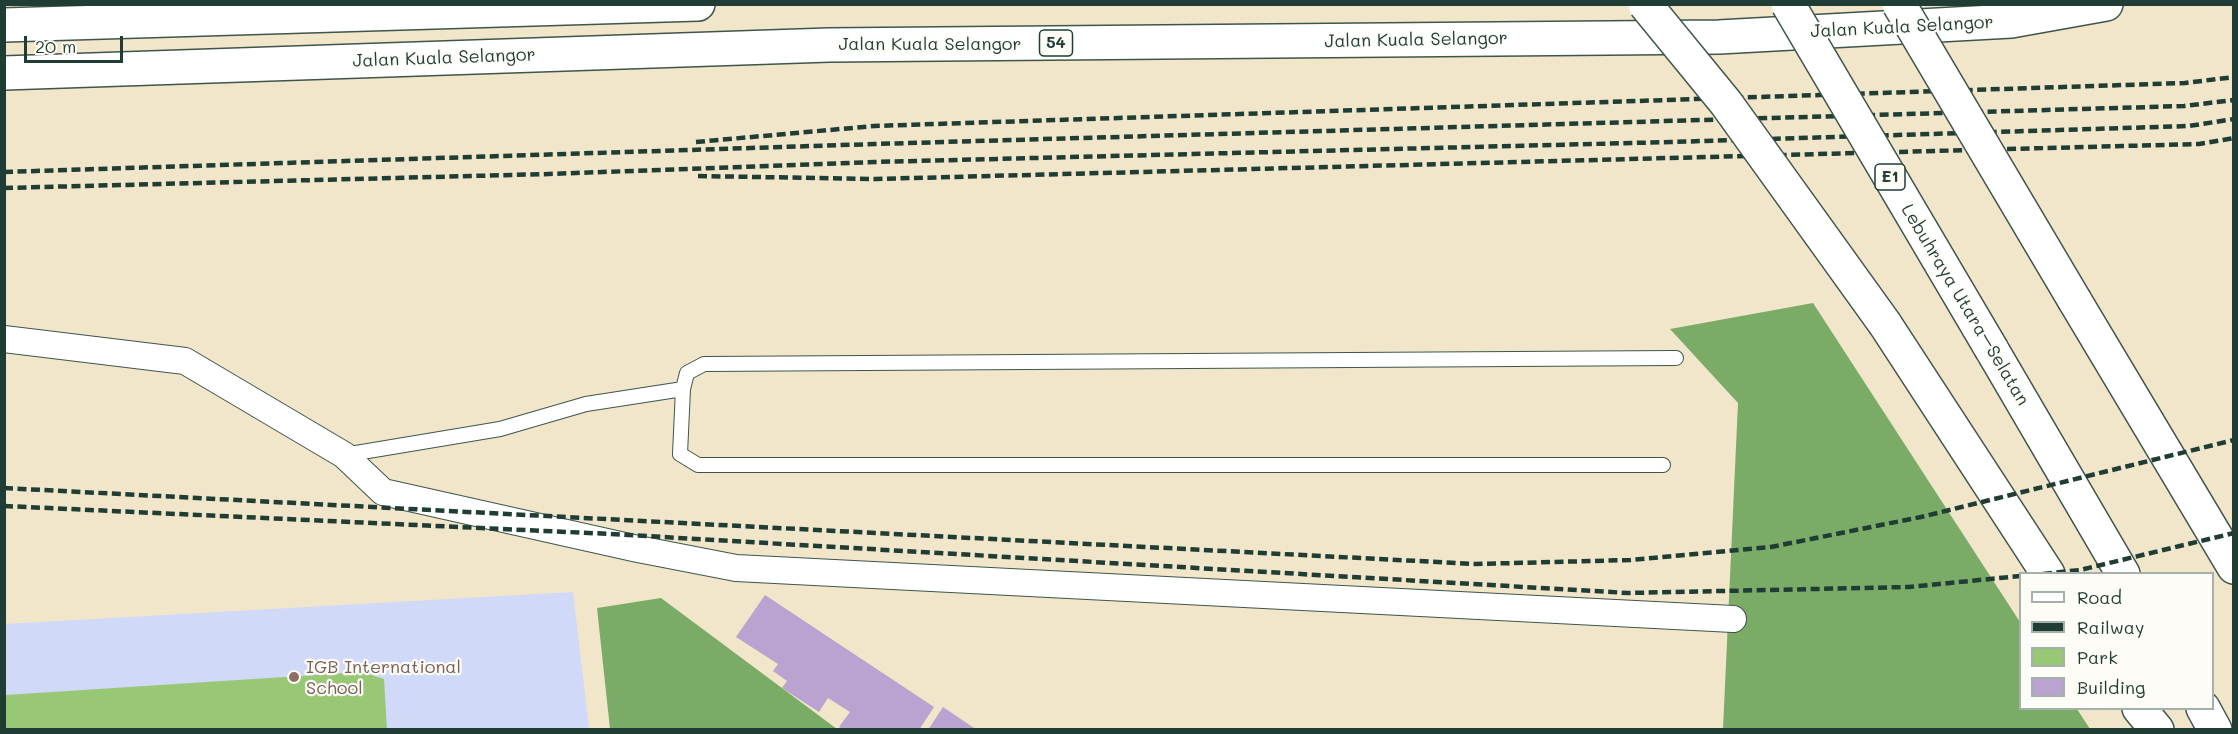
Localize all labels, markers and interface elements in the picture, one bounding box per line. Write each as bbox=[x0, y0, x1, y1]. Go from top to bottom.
street label: Jalan Kuala Selangor bbox=[1810, 11, 1994, 43]
scale bar bbox=[27, 24, 126, 62]
street label: Jalan Kuala Selangor bbox=[1324, 28, 1508, 52]
road number: 54 bbox=[1040, 30, 1072, 56]
street label: Jalan Kuala Selangor bbox=[838, 33, 1022, 55]
text: 20 m bbox=[35, 34, 76, 58]
street label: Jalan Kuala Selangor bbox=[352, 44, 536, 72]
road number: E1 bbox=[1875, 164, 1905, 190]
street label: Lebuhraya Utara–Selatan bbox=[1896, 200, 2034, 410]
legend bbox=[2019, 572, 2214, 710]
text: Road bbox=[2077, 585, 2122, 609]
text: Railway bbox=[2077, 615, 2144, 639]
text: Park bbox=[2077, 645, 2118, 669]
place label: IGB International School bbox=[306, 656, 461, 698]
marker: IGB International School bbox=[287, 670, 301, 684]
text: Building bbox=[2077, 675, 2145, 699]

